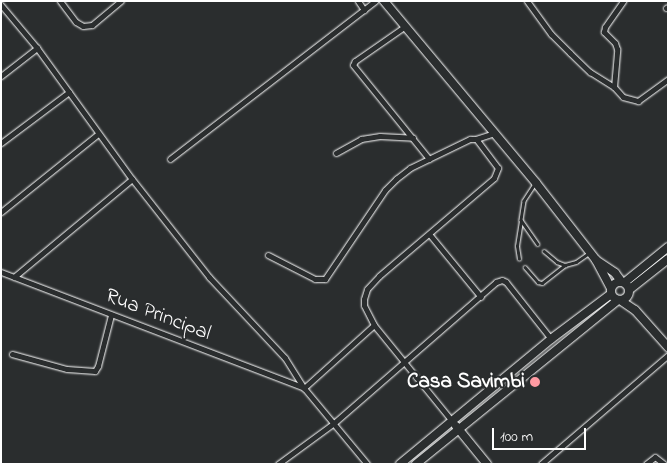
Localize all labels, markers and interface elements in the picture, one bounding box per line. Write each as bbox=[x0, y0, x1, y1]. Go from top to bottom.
street label: Rua Principal bbox=[102, 283, 214, 347]
place label: Casa Savimbi bbox=[407, 369, 525, 395]
marker: Casa Savimbi bbox=[529, 376, 541, 388]
scale bar bbox=[494, 418, 588, 450]
text: 100 m bbox=[500, 426, 533, 448]

